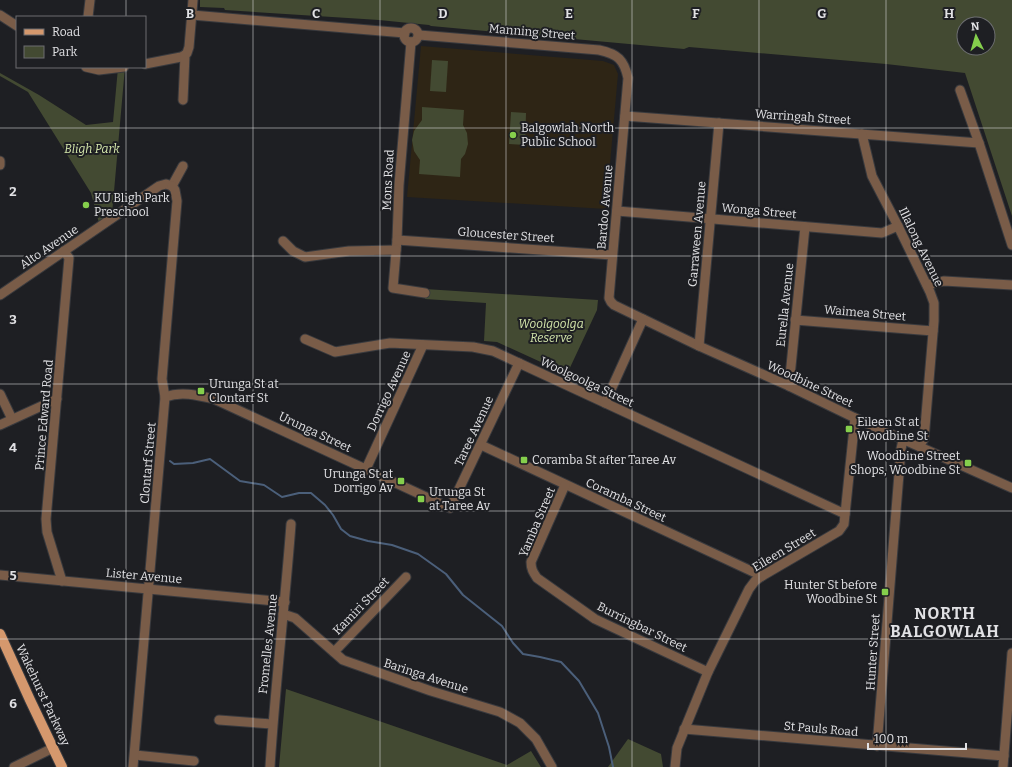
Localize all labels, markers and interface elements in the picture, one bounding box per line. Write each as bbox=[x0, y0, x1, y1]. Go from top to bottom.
text: B bbox=[186, 6, 194, 21]
text: C bbox=[312, 6, 320, 21]
text: D bbox=[438, 6, 448, 21]
text: E bbox=[565, 6, 573, 21]
text: F bbox=[692, 6, 700, 21]
text: G bbox=[817, 6, 827, 21]
text: H bbox=[944, 6, 954, 21]
legend bbox=[16, 16, 146, 68]
north arrow bbox=[956, 16, 996, 56]
text: N bbox=[970, 20, 980, 33]
street label: Manning Street bbox=[488, 21, 576, 43]
text: Road bbox=[52, 25, 80, 39]
text: Park bbox=[52, 45, 78, 59]
street label: Warringah Street bbox=[755, 107, 852, 127]
place label: Balgowlah North Public School bbox=[521, 121, 615, 149]
marker: Balgowlah North Public School bbox=[508, 130, 518, 140]
park label: Bligh Park bbox=[64, 142, 120, 156]
street label: Mons Road bbox=[379, 149, 397, 211]
street label: Bardoo Avenue bbox=[594, 164, 616, 250]
street label: Garraween Avenue bbox=[685, 180, 709, 288]
text: 2 bbox=[9, 184, 17, 199]
place label: KU Bligh Park Preschool bbox=[94, 191, 170, 219]
marker: KU Bligh Park Preschool bbox=[81, 200, 91, 210]
street label: Wonga Street bbox=[721, 201, 798, 221]
street label: Illalong Avenue bbox=[896, 205, 946, 289]
street label: Alto Avenue bbox=[17, 222, 81, 272]
street label: Gloucester Street bbox=[457, 225, 556, 245]
street label: Eurella Avenue bbox=[774, 262, 796, 348]
street label: Waimea Street bbox=[823, 302, 907, 324]
text: 3 bbox=[9, 312, 17, 327]
park label: Woolgoolga Reserve bbox=[518, 317, 584, 345]
street label: Dorrigo Avenue bbox=[364, 348, 414, 434]
street label: Woolgoolga Street bbox=[538, 354, 637, 410]
street label: Woodbine Street bbox=[765, 358, 856, 410]
street label: Prince Edward Road bbox=[32, 359, 56, 471]
place label: Urunga St at Clontarf St bbox=[209, 377, 279, 405]
marker: Urunga St at Clontarf St bbox=[196, 386, 206, 396]
street label: Taree Avenue bbox=[452, 394, 496, 468]
street label: Urunga Street bbox=[276, 409, 354, 455]
place label: Eileen St at Woodbine St bbox=[857, 415, 928, 443]
street label: Clontarf Street bbox=[137, 421, 159, 504]
marker: Eileen St at Woodbine St bbox=[844, 424, 854, 434]
text: 4 bbox=[9, 440, 17, 455]
place label: Woodbine Street Shops, Woodbine St bbox=[850, 449, 961, 477]
place label: Coramba St after Taree Av bbox=[532, 453, 677, 467]
marker: Coramba St after Taree Av bbox=[519, 455, 529, 465]
marker: Woodbine Street Shops, Woodbine St bbox=[963, 458, 973, 468]
place label: Urunga St at Dorrigo Av bbox=[324, 467, 394, 495]
street label: Coramba Street bbox=[584, 475, 669, 525]
marker: Urunga St at Dorrigo Av bbox=[396, 476, 406, 486]
street label: Yamba Street bbox=[516, 484, 558, 559]
place label: Urunga St at Taree Av bbox=[429, 485, 491, 513]
marker: Urunga St at Taree Av bbox=[416, 494, 426, 504]
street label: Eileen Street bbox=[750, 525, 819, 574]
street label: Lister Avenue bbox=[105, 566, 183, 586]
text: 5 bbox=[9, 568, 17, 583]
street label: Kamiri Street bbox=[330, 574, 392, 638]
place label: Hunter St before Woodbine St bbox=[784, 578, 878, 606]
marker: Hunter St before Woodbine St bbox=[880, 587, 890, 597]
street label: Fromelles Avenue bbox=[256, 593, 280, 695]
street label: Burringbar Street bbox=[595, 599, 690, 655]
district label: NORTH BALGOWLAH bbox=[890, 604, 1000, 641]
street label: Hunter Street bbox=[863, 612, 883, 691]
street label: Wakehurst Parkway bbox=[13, 642, 73, 749]
street label: Baringa Avenue bbox=[382, 656, 470, 696]
text: 6 bbox=[9, 696, 17, 711]
street label: St Pauls Road bbox=[783, 719, 859, 739]
scale bar bbox=[868, 725, 966, 751]
text: 100 m bbox=[874, 732, 909, 746]

